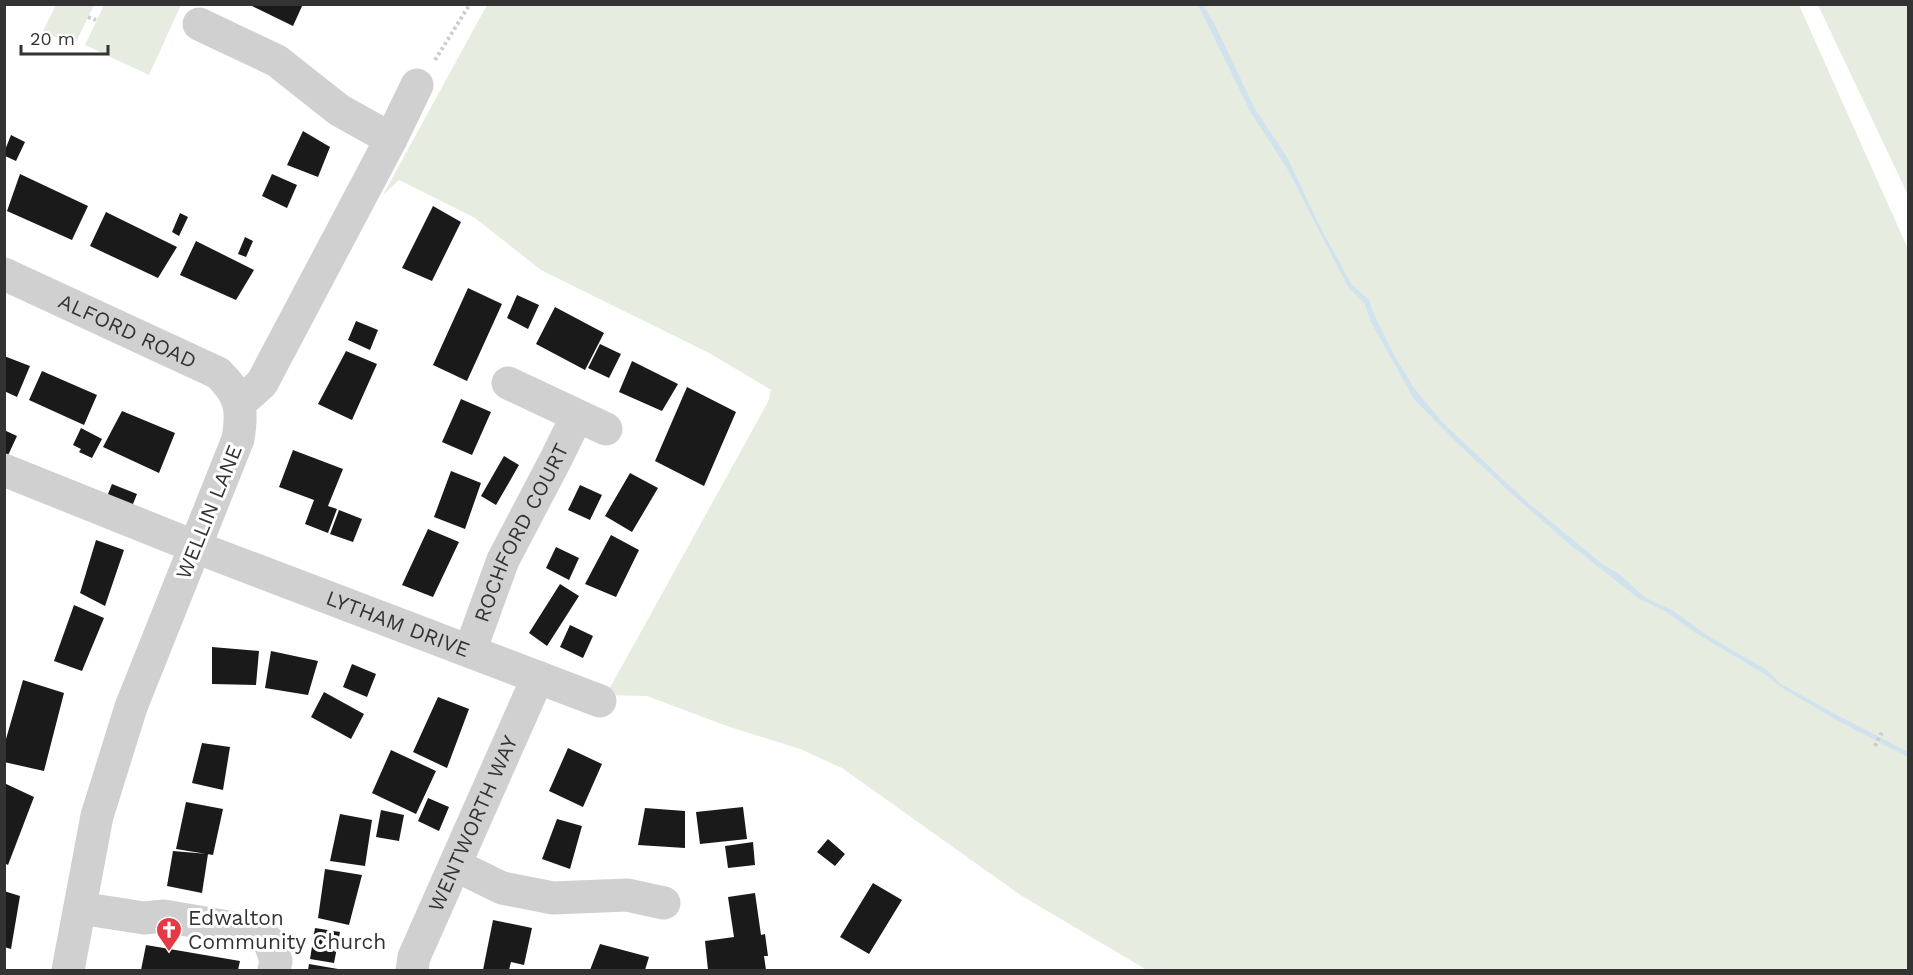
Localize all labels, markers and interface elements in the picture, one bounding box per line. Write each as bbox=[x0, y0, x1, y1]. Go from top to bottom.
scale bar bbox=[21, 18, 108, 56]
text: 20 m bbox=[30, 28, 75, 49]
street label: ALFORD ROAD bbox=[55, 288, 201, 373]
street label: ROCHFORD COURT bbox=[468, 439, 574, 626]
street label: WELLIN LANE bbox=[170, 441, 247, 583]
street label: LYTHAM DRIVE bbox=[323, 585, 473, 662]
street label: WENTWORTH WAY bbox=[423, 732, 522, 915]
place label: Edwalton Community Church bbox=[188, 905, 386, 954]
church icon: Edwalton Community Church bbox=[154, 915, 184, 953]

